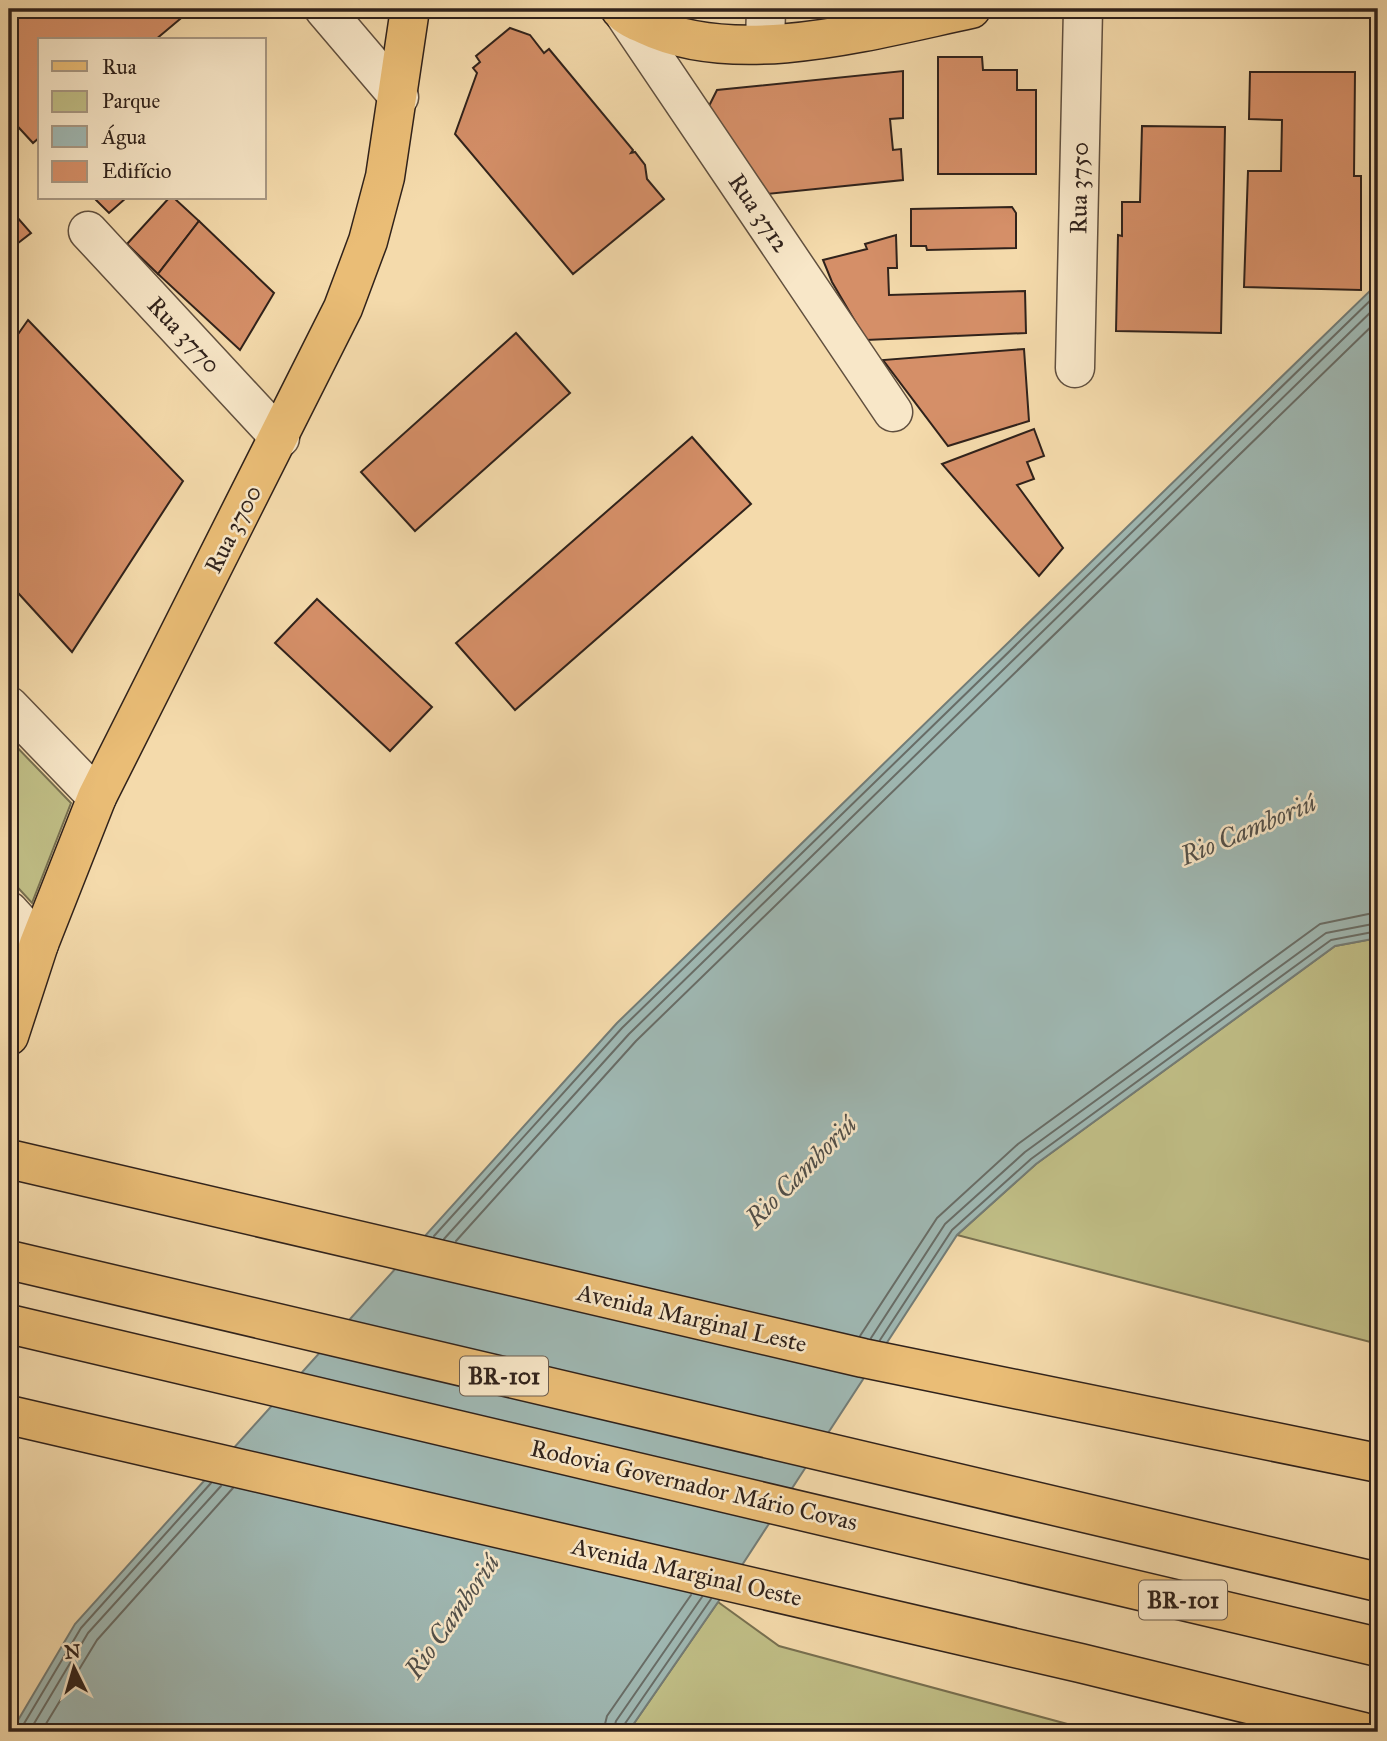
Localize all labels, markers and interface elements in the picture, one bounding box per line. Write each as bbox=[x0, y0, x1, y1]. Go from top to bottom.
legend bbox=[38, 38, 266, 200]
text: Rua bbox=[102, 54, 137, 80]
text: Parque bbox=[102, 88, 161, 114]
text: Água bbox=[101, 124, 146, 150]
street label: Rua 3750 bbox=[1063, 142, 1095, 234]
text: Edifício bbox=[102, 158, 172, 184]
street label: Rua 3712 bbox=[722, 168, 796, 258]
street label: Rua 3770 bbox=[141, 290, 227, 380]
street label: Rua 3700 bbox=[198, 480, 268, 578]
water label: Rio Camboriú bbox=[1174, 786, 1322, 872]
water label: Rio Camboriú bbox=[738, 1108, 864, 1234]
street label: Avenida Marginal Leste bbox=[573, 1277, 810, 1359]
road number: BR-101 bbox=[460, 1357, 548, 1396]
street label: Rodovia Governador Mário Covas bbox=[528, 1433, 860, 1537]
street label: Avenida Marginal Oeste bbox=[568, 1531, 805, 1613]
water label: Rio Camboriú bbox=[397, 1547, 507, 1685]
road number: BR-101 bbox=[1139, 1581, 1227, 1620]
north arrow bbox=[38, 1632, 108, 1702]
text: N bbox=[64, 1639, 82, 1664]

